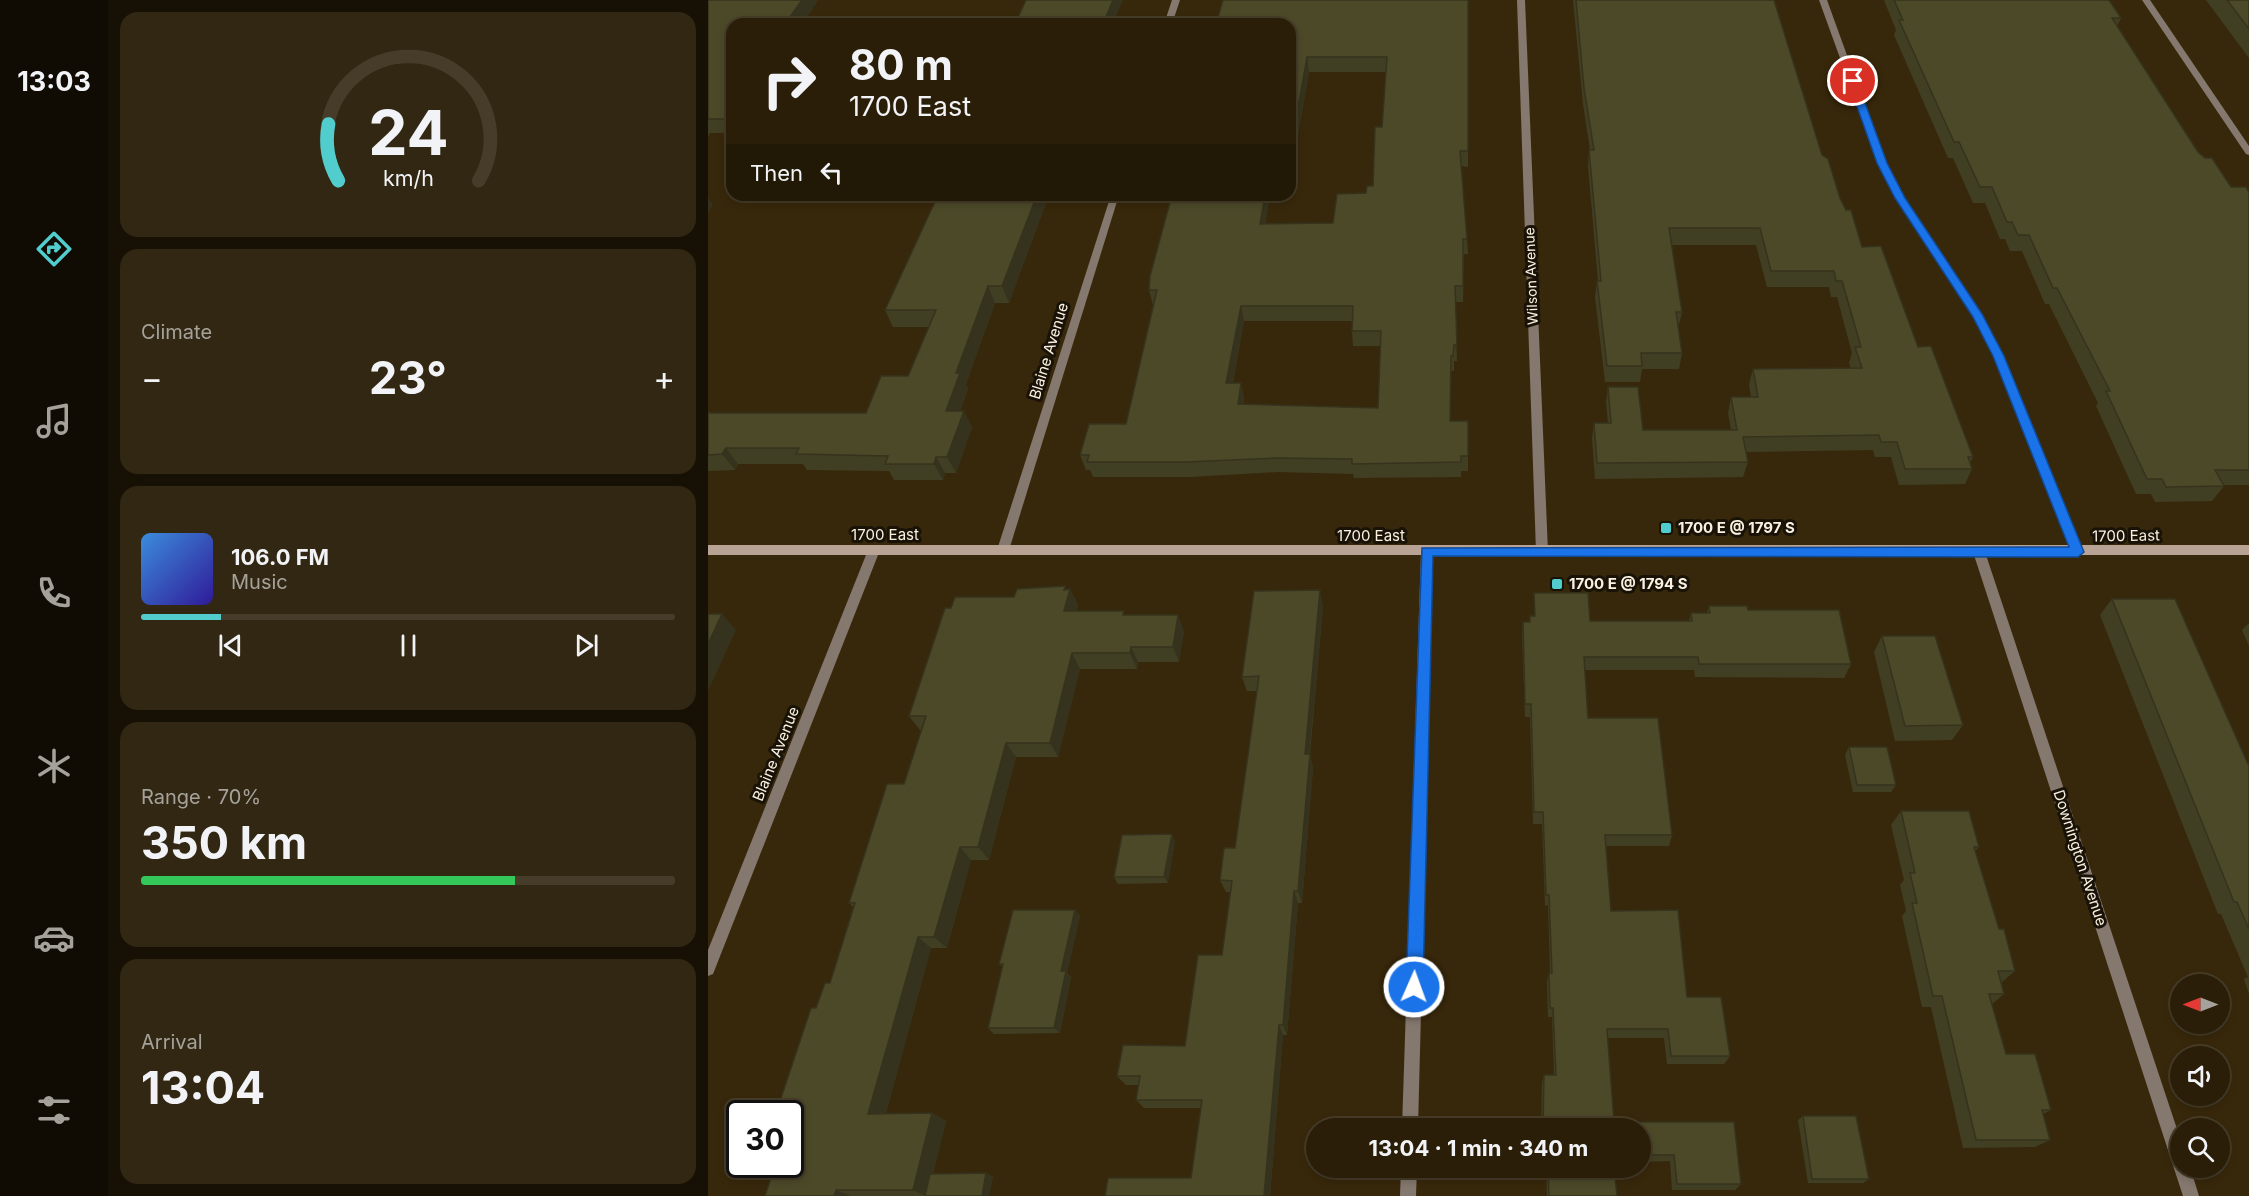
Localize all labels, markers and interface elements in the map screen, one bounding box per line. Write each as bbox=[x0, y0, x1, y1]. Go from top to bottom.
text: 80 m bbox=[849, 39, 953, 90]
icon: right bbox=[750, 42, 828, 120]
pin bbox=[1827, 55, 1878, 106]
icon: arrive bbox=[1836, 64, 1869, 97]
text: 13:03 bbox=[17, 65, 91, 98]
text: 1700 East bbox=[849, 90, 971, 123]
text: 24 bbox=[368, 96, 448, 171]
icon: left bbox=[815, 156, 848, 189]
text: Then bbox=[750, 160, 803, 186]
text: km/h bbox=[383, 166, 433, 192]
street label: Wilson Avenue bbox=[1520, 227, 1541, 325]
icon: directions bbox=[33, 228, 75, 270]
street label: Blaine Avenue bbox=[1025, 300, 1072, 401]
text: Climate bbox=[141, 320, 212, 344]
text: 23° bbox=[369, 350, 447, 405]
text: − bbox=[141, 358, 163, 398]
text: + bbox=[653, 358, 675, 398]
icon: music bbox=[33, 400, 75, 442]
place label: 1700 E @ 1797 S bbox=[1678, 518, 1795, 537]
marker: 1700 E @ 1797 S bbox=[1659, 521, 1673, 535]
street label: 1700 East bbox=[851, 525, 919, 544]
street label: 1700 East bbox=[2092, 525, 2160, 546]
street label: 1700 East bbox=[1337, 526, 1405, 545]
text: 106.0 FM bbox=[231, 544, 329, 570]
text: Music bbox=[231, 570, 288, 594]
icon: phone bbox=[33, 572, 75, 614]
place label: 1700 E @ 1794 S bbox=[1569, 574, 1688, 593]
marker: 1700 E @ 1794 S bbox=[1550, 577, 1564, 591]
icon: previous bbox=[214, 629, 247, 662]
icon: pause bbox=[392, 629, 425, 662]
icon: next bbox=[570, 629, 603, 662]
street label: Blaine Avenue bbox=[748, 704, 803, 804]
icon: climate bbox=[33, 745, 75, 787]
text: Range · 70% bbox=[141, 785, 261, 809]
street label: Downington Avenue bbox=[2050, 787, 2111, 928]
text: 350 km bbox=[141, 815, 307, 870]
icon: car bbox=[33, 917, 75, 959]
position arrow bbox=[1382, 955, 1446, 1019]
north arrow bbox=[2170, 974, 2230, 1034]
map controls bbox=[2170, 974, 2230, 1178]
text: Arrival bbox=[141, 1030, 203, 1054]
button: sound bbox=[2170, 1046, 2230, 1106]
text: 13:04 bbox=[141, 1060, 265, 1115]
icon: filters bbox=[33, 1089, 75, 1131]
speed limit sign: 30 bbox=[726, 1100, 804, 1178]
button: search bbox=[2170, 1118, 2230, 1178]
text: 13:04 · 1 min · 340 m bbox=[1369, 1135, 1588, 1161]

